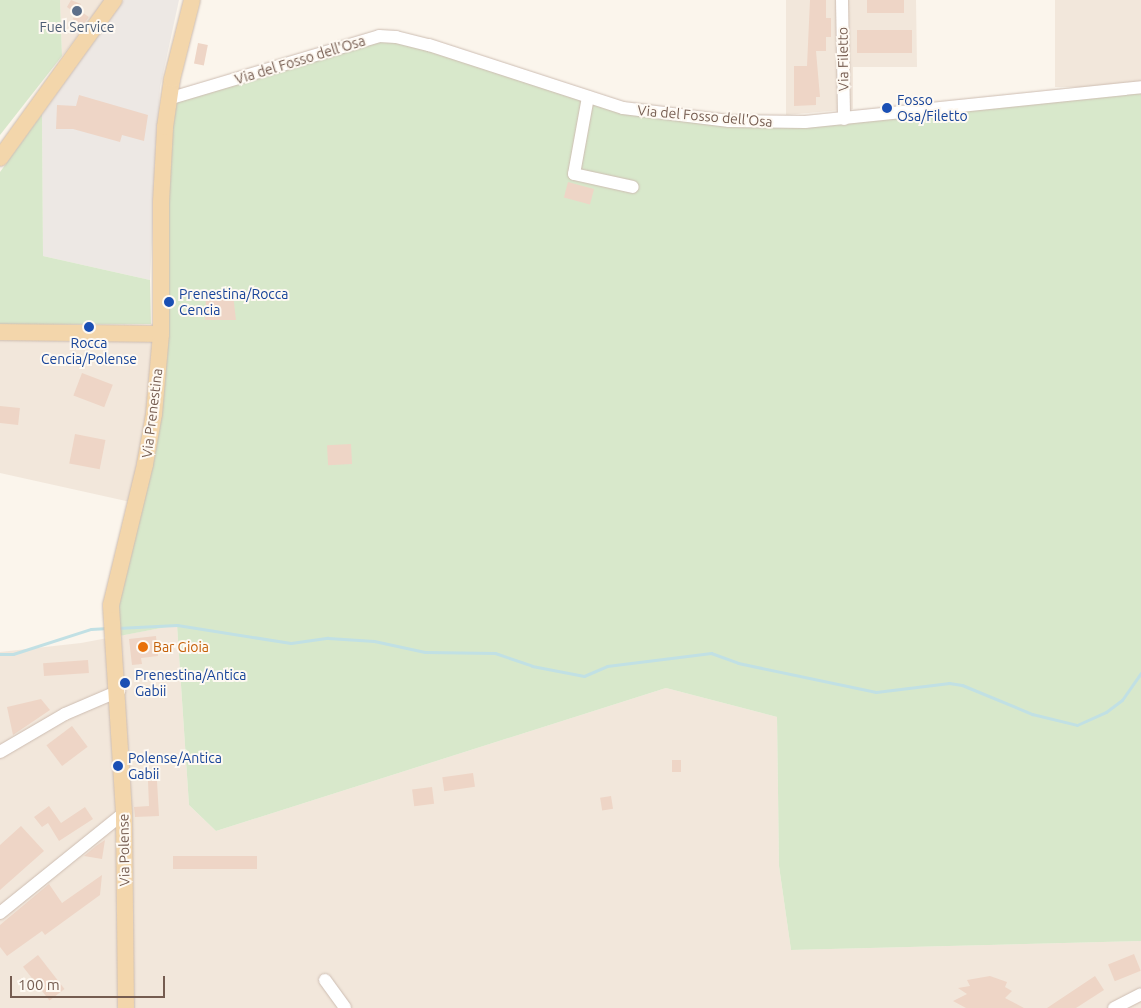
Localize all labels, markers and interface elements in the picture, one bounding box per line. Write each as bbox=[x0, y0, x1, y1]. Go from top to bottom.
marker: Fuel Service bbox=[71, 5, 83, 17]
place label: Fuel Service bbox=[40, 19, 114, 35]
street label: Via Filetto bbox=[834, 27, 852, 91]
street label: Via del Fosso dell'Osa bbox=[233, 32, 367, 88]
place label: Fosso Osa/Filetto bbox=[897, 92, 968, 124]
street label: Via del Fosso dell'Osa bbox=[637, 102, 773, 130]
marker: Fosso Osa/Filetto bbox=[881, 102, 893, 114]
place label: Prenestina/Rocca Cencia bbox=[179, 286, 288, 318]
marker: Prenestina/Rocca Cencia bbox=[163, 296, 175, 308]
marker: Rocca Cencia/Polense bbox=[83, 321, 95, 333]
place label: Rocca Cencia/Polense bbox=[41, 335, 137, 368]
street label: Via Prenestina bbox=[138, 367, 166, 459]
place label: Bar Gioia bbox=[153, 639, 209, 655]
marker: Bar Gioia bbox=[137, 641, 149, 653]
place label: Prenestina/Antica Gabii bbox=[135, 667, 247, 700]
marker: Prenestina/Antica Gabii bbox=[119, 677, 131, 689]
place label: Polense/Antica Gabii bbox=[128, 750, 222, 782]
marker: Polense/Antica Gabii bbox=[112, 760, 124, 772]
street label: Via Polense bbox=[115, 813, 133, 887]
scale bar bbox=[12, 966, 168, 998]
text: 100 m bbox=[18, 976, 60, 993]

